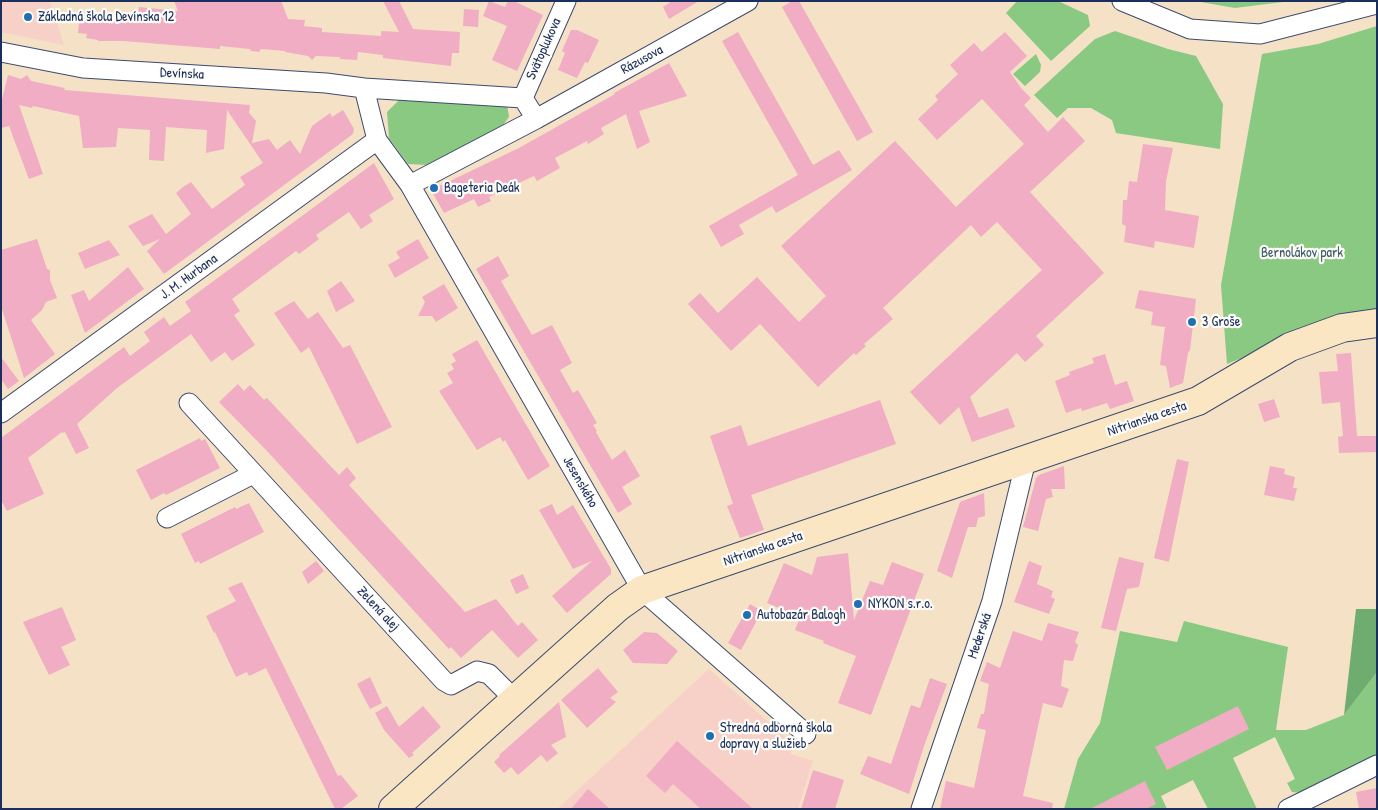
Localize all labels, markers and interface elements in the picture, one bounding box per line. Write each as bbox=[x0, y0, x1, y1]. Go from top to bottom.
place label: Základná škola Devínska 12 bbox=[38, 9, 174, 25]
marker: Základná škola Devínska 12 bbox=[22, 11, 34, 23]
street label: Svätoplukova bbox=[523, 16, 565, 82]
street label: Rázusova bbox=[618, 42, 666, 78]
street label: Devínska bbox=[160, 64, 204, 84]
place label: Bageteria Deák bbox=[444, 180, 520, 196]
marker: Bageteria Deák bbox=[428, 182, 440, 194]
park label: Bernolákov park bbox=[1261, 245, 1343, 261]
street label: J. M. Hurbana bbox=[157, 251, 221, 303]
place label: 3 Groše bbox=[1202, 314, 1240, 330]
marker: 3 Groše bbox=[1186, 316, 1198, 328]
street label: Nitrianska cesta bbox=[1105, 398, 1189, 440]
street label: Jesenského bbox=[559, 453, 601, 511]
street label: Nitrianska cesta bbox=[721, 528, 805, 570]
street label: Zelená alej bbox=[353, 583, 403, 635]
place label: NYKON s.r.o. bbox=[868, 596, 933, 612]
marker: NYKON s.r.o. bbox=[852, 598, 864, 610]
place label: Autobazár Balogh bbox=[757, 607, 845, 623]
marker: Autobazár Balogh bbox=[741, 609, 753, 621]
street label: Mederská bbox=[964, 611, 996, 661]
place label: Stredná odborná škola dopravy a služieb bbox=[720, 720, 832, 752]
marker: Stredná odborná škola dopravy a služieb bbox=[704, 730, 716, 742]

